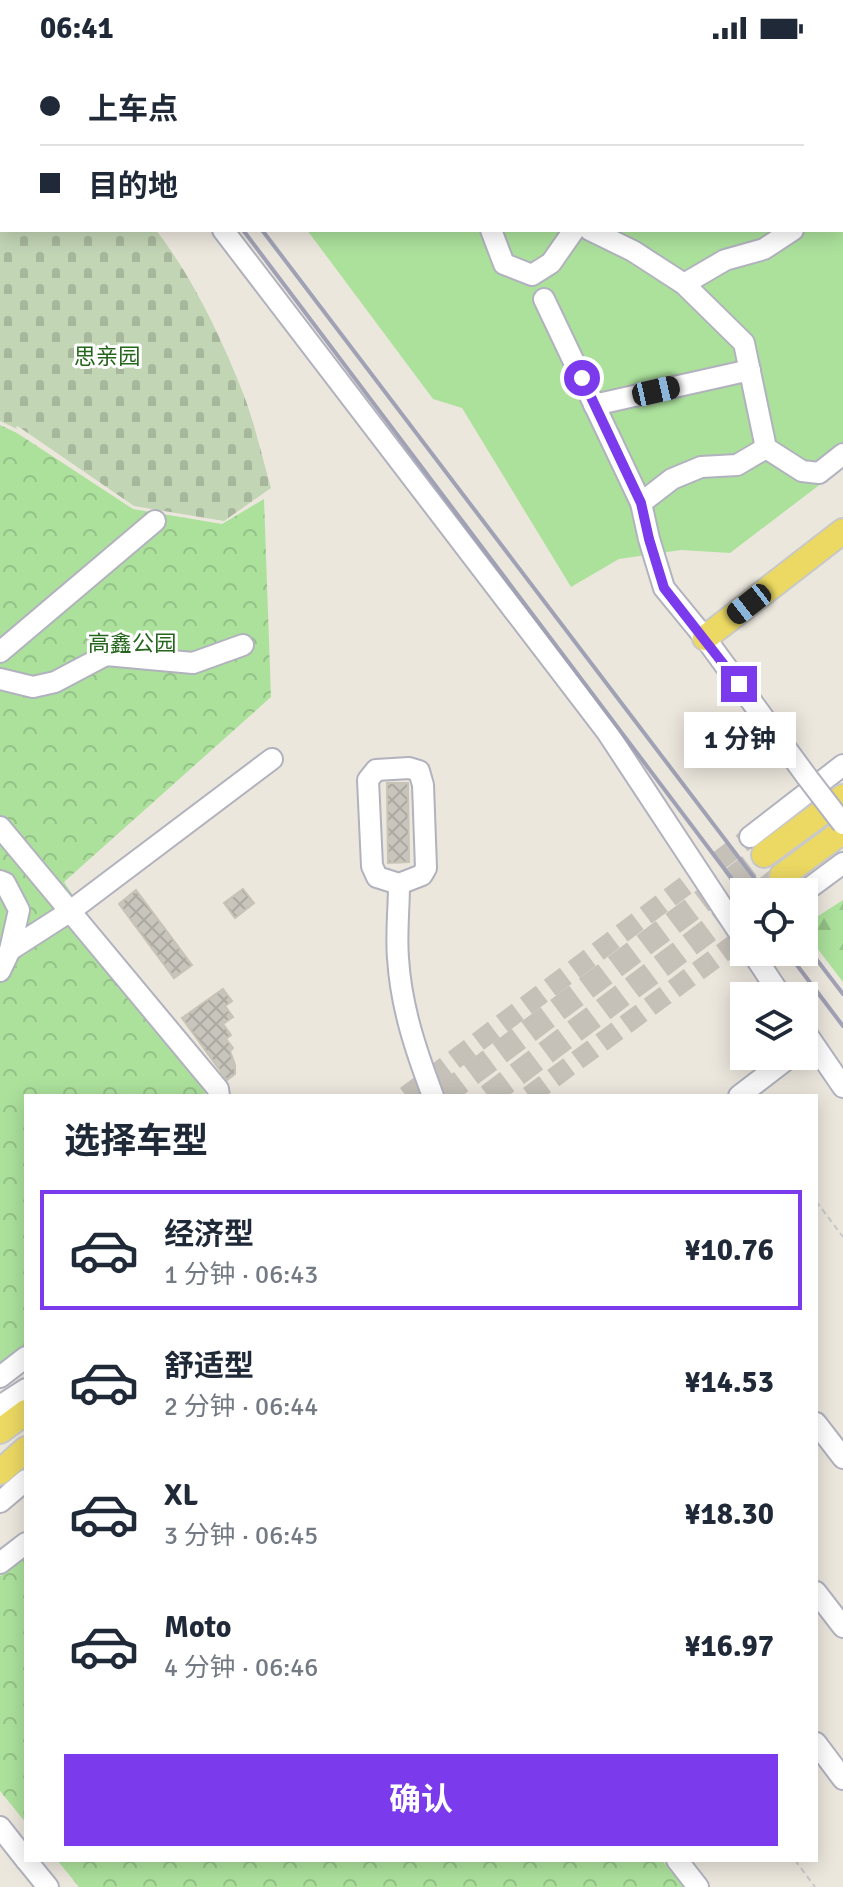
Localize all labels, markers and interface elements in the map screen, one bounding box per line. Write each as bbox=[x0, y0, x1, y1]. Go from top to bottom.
text: 06:41 bbox=[40, 10, 114, 47]
text: 上车点 bbox=[88, 91, 178, 128]
text: 目的地 bbox=[88, 168, 178, 205]
park label: 思亲园 bbox=[74, 343, 140, 370]
route start bbox=[564, 360, 600, 396]
car bbox=[630, 374, 682, 408]
car bbox=[723, 580, 775, 628]
park label: 高鑫公园 bbox=[88, 630, 176, 657]
route end bbox=[721, 666, 757, 702]
callout: 1 分钟 bbox=[683, 712, 795, 768]
text: 1 分钟 bbox=[704, 724, 776, 756]
map controls bbox=[730, 878, 818, 1070]
button: locate bbox=[730, 878, 818, 966]
button: layers bbox=[730, 982, 818, 1070]
text: 选择车型 bbox=[64, 1119, 208, 1164]
icon: car bbox=[68, 1214, 140, 1286]
text: 经济型 bbox=[164, 1216, 254, 1253]
text: ¥10.76 bbox=[684, 1232, 774, 1269]
text: 1 分钟 · 06:43 bbox=[164, 1259, 318, 1291]
icon: car bbox=[68, 1346, 140, 1418]
text: 舒适型 bbox=[164, 1348, 254, 1385]
text: ¥14.53 bbox=[684, 1364, 774, 1401]
text: 2 分钟 · 06:44 bbox=[164, 1391, 318, 1423]
text: XL bbox=[164, 1477, 198, 1514]
icon: car bbox=[68, 1478, 140, 1550]
text: ¥18.30 bbox=[684, 1496, 774, 1533]
text: 3 分钟 · 06:45 bbox=[164, 1520, 318, 1552]
text: Moto bbox=[164, 1609, 231, 1646]
icon: car bbox=[68, 1610, 140, 1682]
text: ¥16.97 bbox=[684, 1628, 774, 1665]
text: 4 分钟 · 06:46 bbox=[164, 1652, 318, 1684]
button: 确认 bbox=[64, 1754, 778, 1846]

